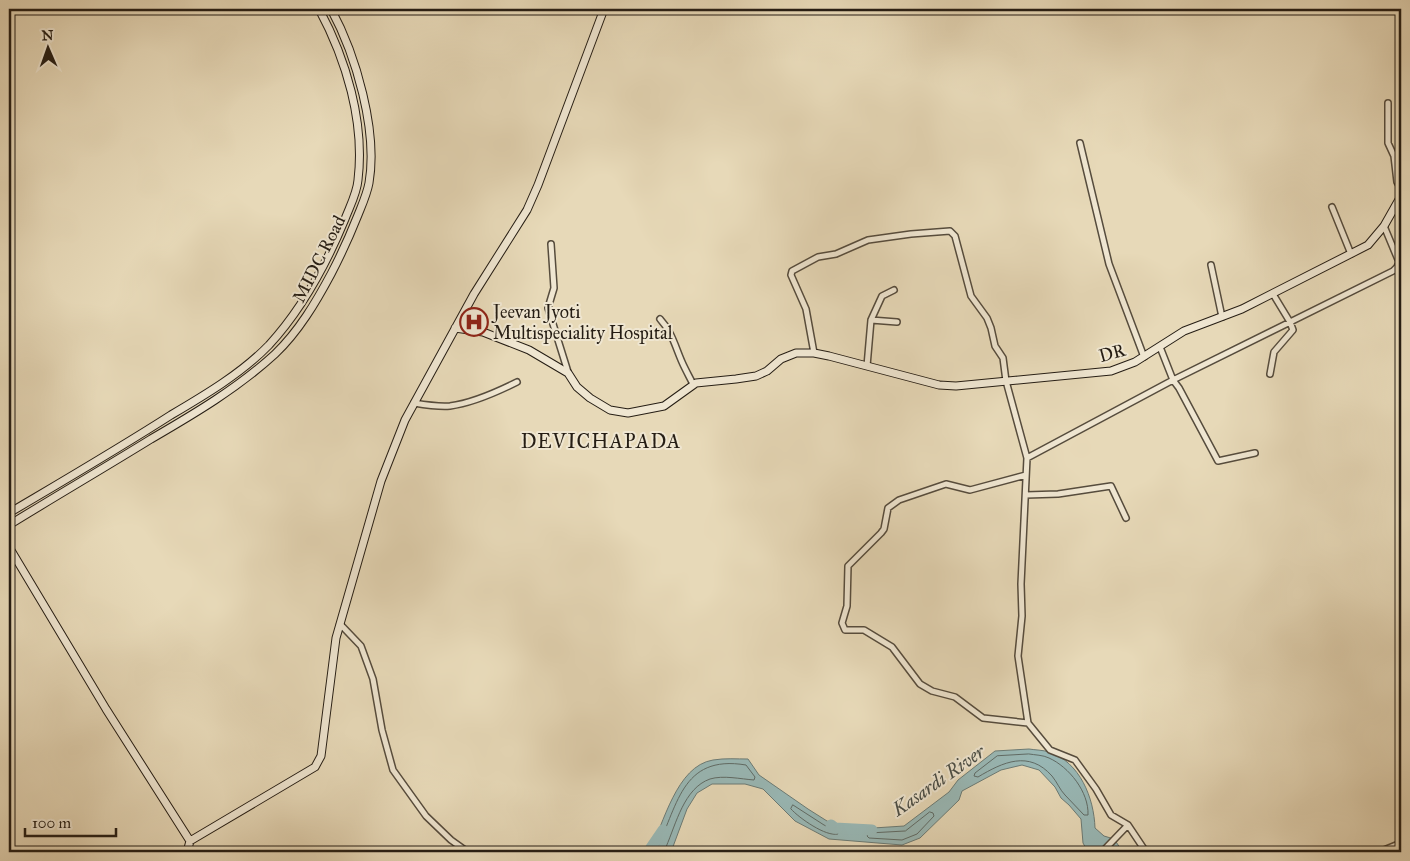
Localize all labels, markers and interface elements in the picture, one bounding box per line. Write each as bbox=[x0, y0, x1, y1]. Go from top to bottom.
north arrow bbox=[22, 22, 72, 72]
text: N bbox=[41, 27, 54, 44]
street label: MIDC Road bbox=[288, 212, 350, 306]
place label: Jeevan Jyoti Multispeciality Hospital bbox=[491, 301, 673, 344]
hospital icon: Jeevan Jyoti Multispeciality Hospital bbox=[459, 307, 489, 337]
street label: DR bbox=[1096, 339, 1129, 367]
district label: DEVICHAPADA bbox=[521, 429, 681, 453]
water label: Kasardi River bbox=[887, 739, 990, 821]
scale bar bbox=[25, 806, 116, 838]
text: 100 m bbox=[32, 814, 72, 832]

